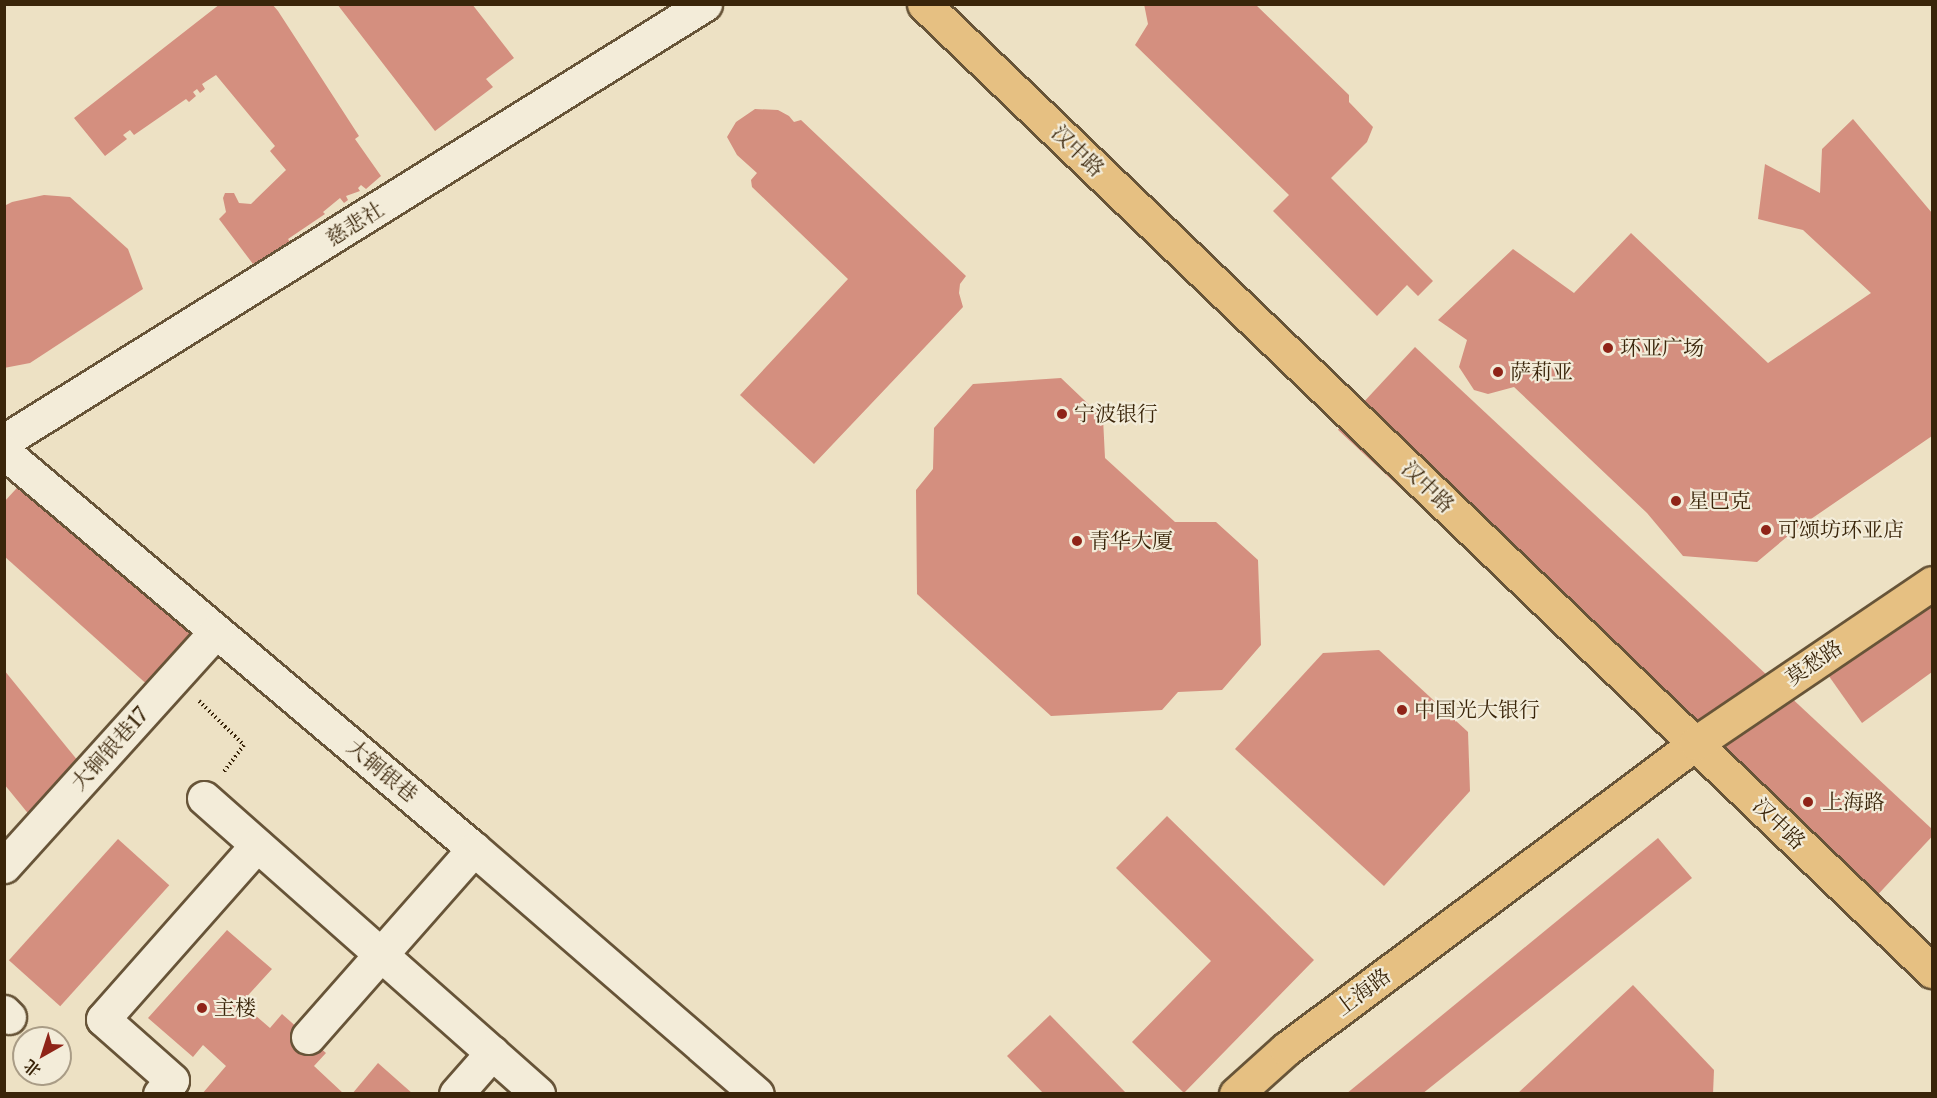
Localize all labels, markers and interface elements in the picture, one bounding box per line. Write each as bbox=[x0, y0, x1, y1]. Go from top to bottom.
street label: 汉中路 bbox=[1047, 120, 1109, 182]
street label: 慈悲社 bbox=[322, 197, 388, 251]
place label: 环亚广场 bbox=[1620, 335, 1704, 361]
marker: 环亚广场 bbox=[1601, 341, 1615, 355]
place label: 萨莉亚 bbox=[1510, 359, 1573, 385]
marker: 萨莉亚 bbox=[1491, 365, 1505, 379]
place label: 宁波银行 bbox=[1074, 401, 1158, 427]
marker: 宁波银行 bbox=[1055, 407, 1069, 421]
street label: 汉中路 bbox=[1397, 456, 1459, 518]
place label: 星巴克 bbox=[1688, 488, 1751, 514]
marker: 星巴克 bbox=[1669, 494, 1683, 508]
place label: 可颂坊环亚店 bbox=[1778, 517, 1904, 543]
marker: 可颂坊环亚店 bbox=[1759, 523, 1773, 537]
place label: 青华大厦 bbox=[1089, 528, 1173, 554]
marker: 青华大厦 bbox=[1070, 534, 1084, 548]
street label: 莫愁路 bbox=[1781, 635, 1847, 691]
place label: 中国光大银行 bbox=[1414, 697, 1540, 723]
street label: 大锏银巷17 bbox=[66, 702, 154, 796]
marker: 中国光大银行 bbox=[1395, 703, 1409, 717]
street label: 大锏银巷 bbox=[342, 734, 422, 808]
place label: 上海路 bbox=[1822, 789, 1885, 815]
street label: 汉中路 bbox=[1748, 793, 1810, 855]
marker: 上海路 bbox=[1799, 793, 1817, 811]
street label: 上海路 bbox=[1330, 963, 1396, 1021]
place label: 主楼 bbox=[214, 995, 256, 1021]
marker: 主楼 bbox=[195, 1001, 209, 1015]
north arrow bbox=[12, 1026, 72, 1086]
text: 北 bbox=[19, 1056, 44, 1081]

